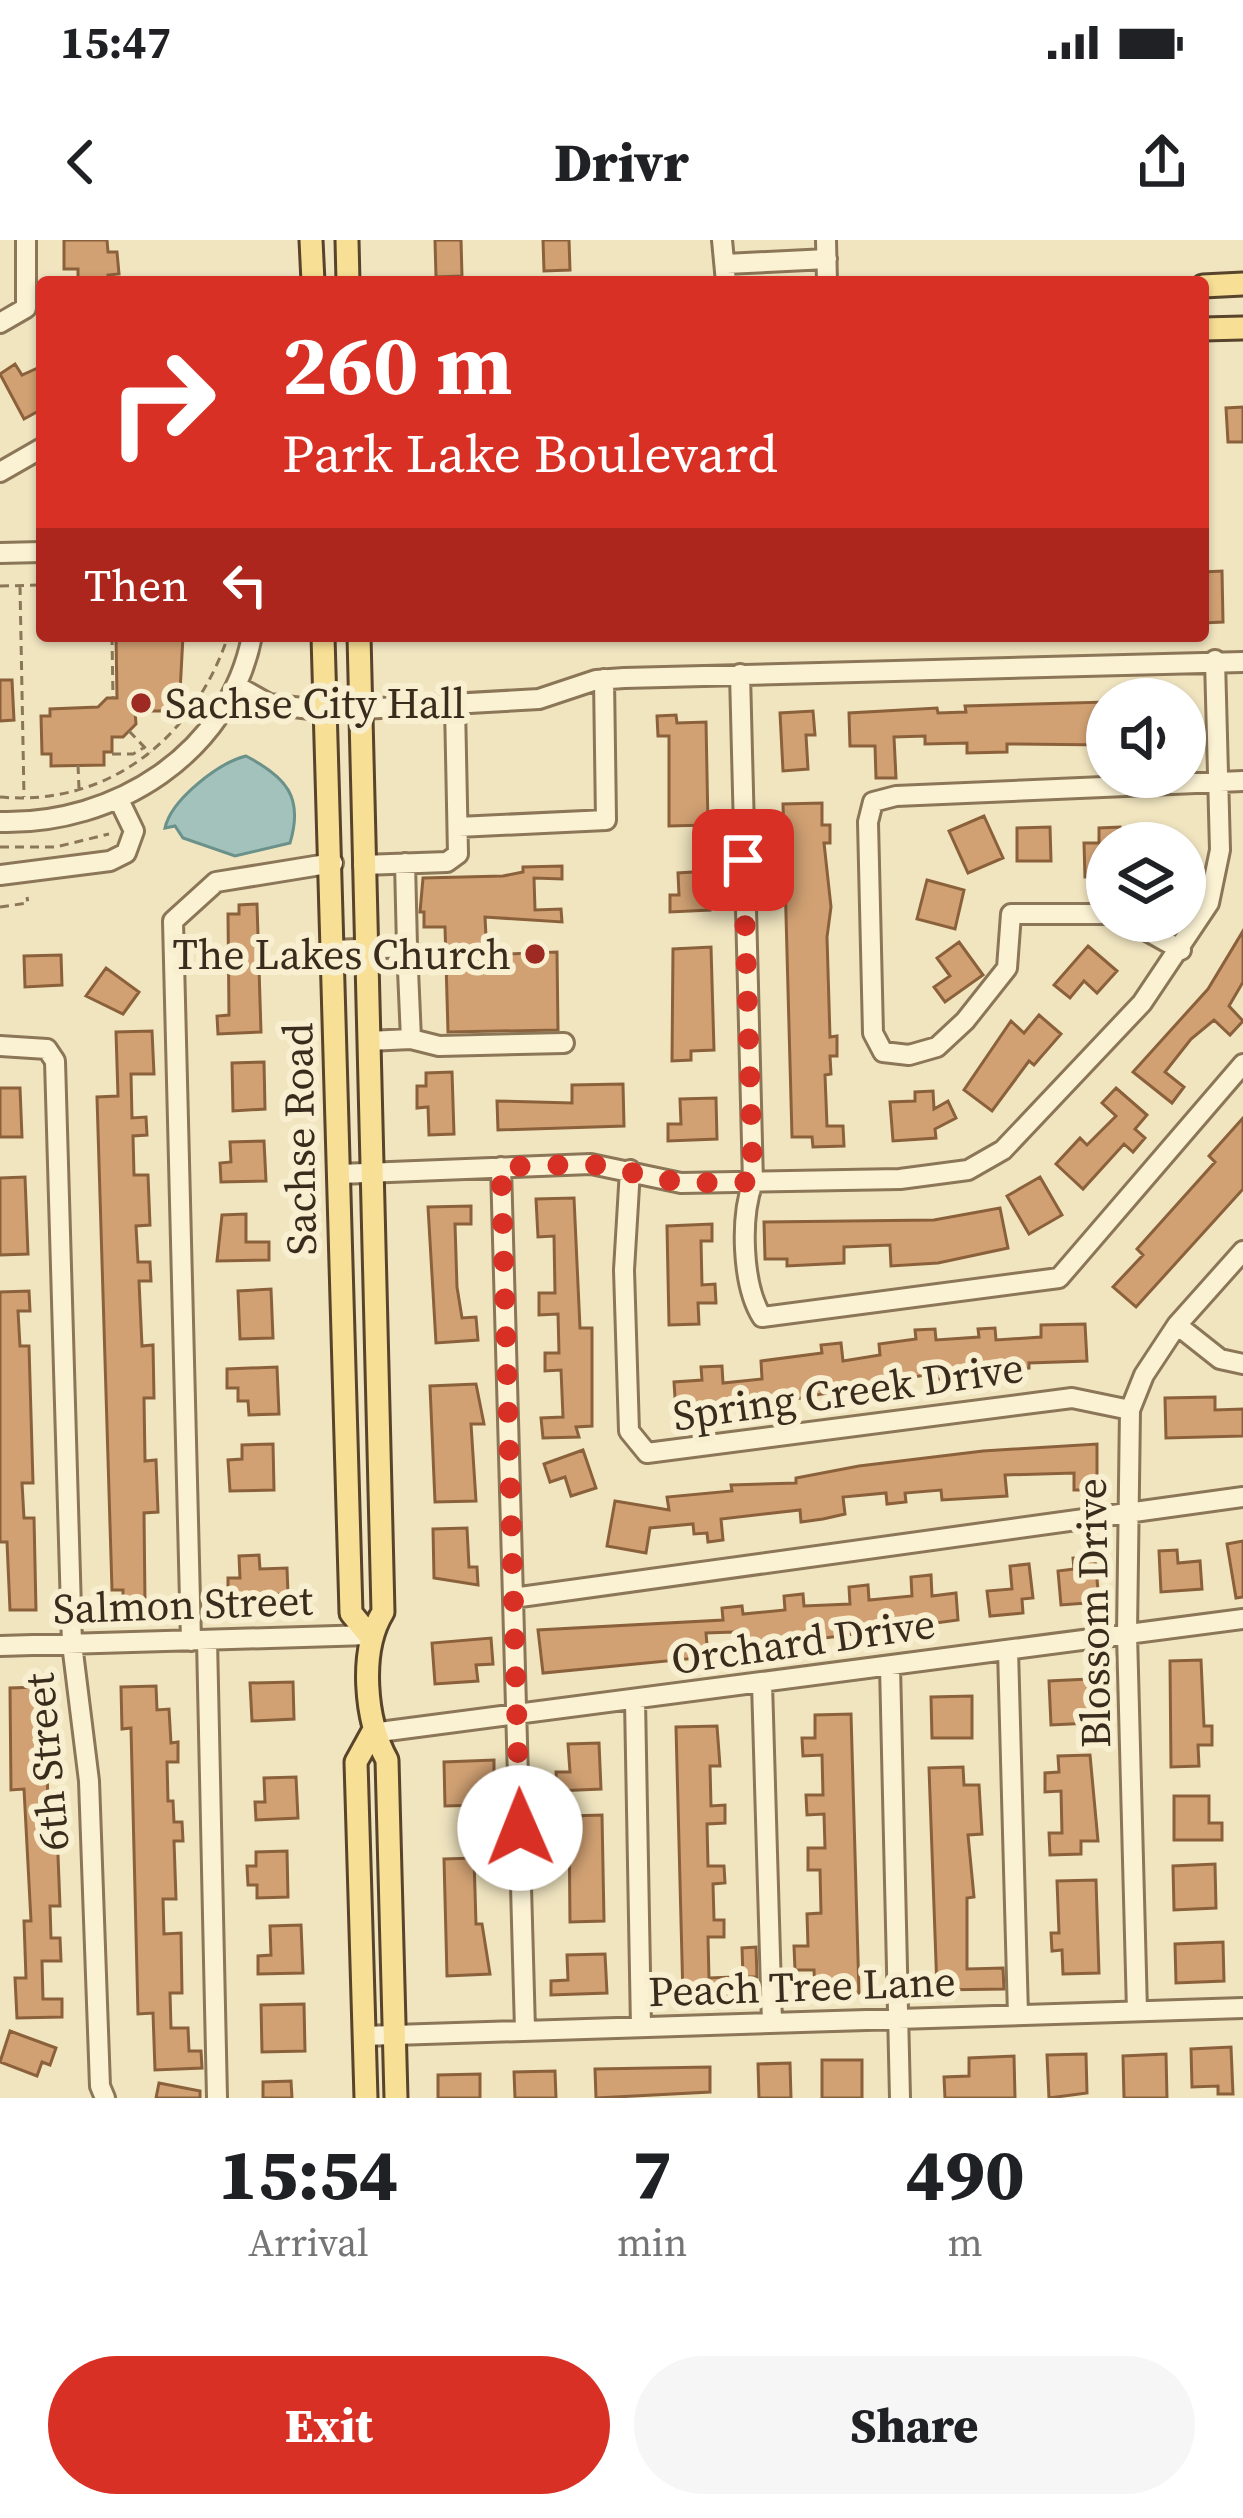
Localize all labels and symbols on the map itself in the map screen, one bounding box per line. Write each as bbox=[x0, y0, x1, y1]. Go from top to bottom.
place label: Sachse City Hall bbox=[165, 674, 465, 732]
marker: Sachse City Hall bbox=[128, 690, 154, 716]
pin bbox=[692, 809, 794, 911]
place label: The Lakes Church bbox=[173, 925, 511, 983]
marker: The Lakes Church bbox=[522, 941, 548, 967]
street label: Sachse Road bbox=[268, 1022, 330, 1256]
street label: Spring Creek Drive bbox=[669, 1338, 1027, 1444]
street label: Blossom Drive bbox=[1062, 1478, 1124, 1748]
street label: Salmon Street bbox=[52, 1570, 314, 1638]
street label: Orchard Drive bbox=[667, 1594, 939, 1688]
street label: 6th Street bbox=[9, 1670, 83, 1853]
position arrow bbox=[457, 1765, 583, 1891]
street label: Peach Tree Lane bbox=[647, 1952, 957, 2020]

